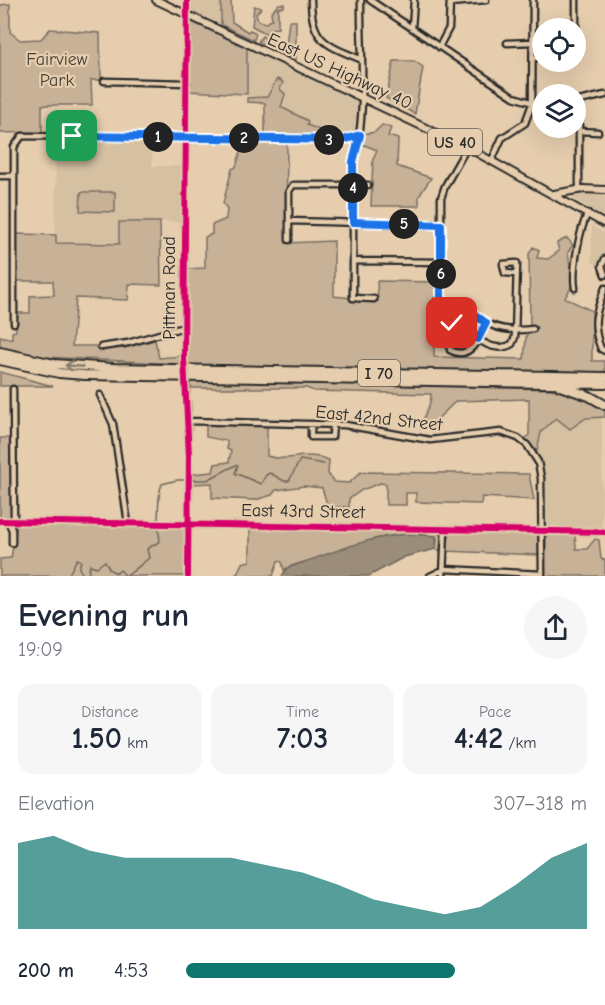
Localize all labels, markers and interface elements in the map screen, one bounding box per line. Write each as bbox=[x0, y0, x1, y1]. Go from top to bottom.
map controls bbox=[532, 18, 586, 138]
button: locate bbox=[532, 18, 586, 72]
street label: East US Highway 40 bbox=[264, 29, 415, 114]
park label: Fairview Park bbox=[26, 49, 88, 91]
button: layers bbox=[532, 84, 586, 138]
pin bbox=[46, 110, 97, 161]
icon: arrive bbox=[55, 119, 88, 152]
pin: 1 bbox=[143, 122, 173, 152]
pin: 2 bbox=[229, 123, 259, 153]
pin: 3 bbox=[314, 125, 344, 155]
text: 1 bbox=[155, 128, 161, 146]
text: 2 bbox=[240, 129, 248, 147]
road number: US 40 bbox=[428, 129, 482, 155]
text: 3 bbox=[325, 131, 333, 149]
pin: 4 bbox=[338, 173, 368, 203]
text: 4 bbox=[349, 179, 357, 197]
pin: 5 bbox=[389, 209, 419, 239]
text: 5 bbox=[400, 215, 408, 233]
street label: Pittman Road bbox=[159, 236, 180, 340]
pin: 6 bbox=[426, 259, 456, 289]
text: 6 bbox=[437, 265, 445, 283]
pin bbox=[426, 297, 477, 348]
icon: check bbox=[435, 306, 468, 339]
one-way arrow bbox=[65, 360, 85, 371]
road number: I 70 bbox=[358, 360, 400, 386]
street label: East 42nd Street bbox=[314, 401, 444, 436]
street label: East 43rd Street bbox=[241, 500, 366, 523]
text: Evening run bbox=[18, 596, 189, 634]
button: share bbox=[524, 596, 587, 659]
text: 19:09 bbox=[18, 638, 63, 661]
text: Distance bbox=[81, 703, 138, 721]
text: Time bbox=[286, 703, 319, 721]
text: Pace bbox=[479, 703, 511, 721]
text: 1.50 bbox=[72, 721, 122, 756]
text: 7:03 bbox=[277, 721, 328, 756]
text: 4:42 bbox=[454, 721, 503, 756]
text: km bbox=[122, 734, 148, 752]
text: /km bbox=[503, 734, 536, 752]
text: Elevation bbox=[18, 792, 95, 815]
text: 307–318 m bbox=[493, 792, 587, 815]
text: 200 m bbox=[18, 959, 74, 982]
text: 4:53 bbox=[114, 959, 148, 982]

